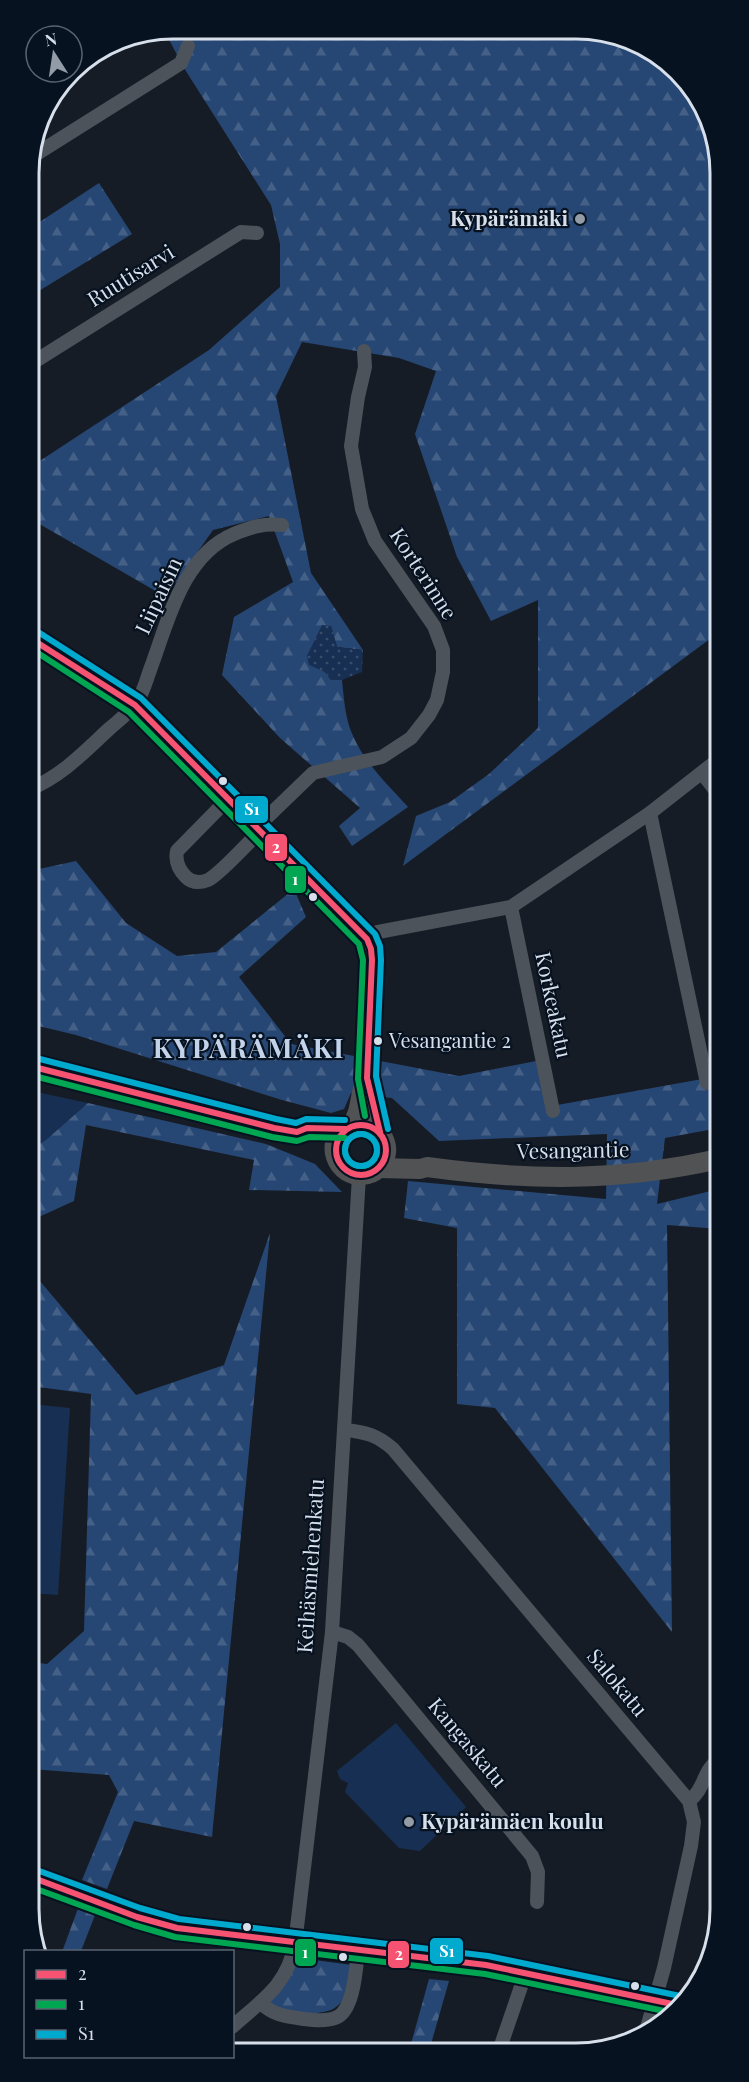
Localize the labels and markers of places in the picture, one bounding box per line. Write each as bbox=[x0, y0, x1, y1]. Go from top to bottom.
place label: Kypärämäki bbox=[450, 203, 568, 231]
marker: Kypärämäki bbox=[573, 212, 587, 226]
unlabelled marker bbox=[217, 775, 229, 787]
unlabelled marker bbox=[307, 891, 319, 903]
place label: Vesangantie 2 bbox=[388, 1026, 511, 1053]
marker: Vesangantie 2 bbox=[372, 1035, 384, 1047]
place label: Kypärämäen koulu bbox=[421, 1806, 604, 1834]
marker: Kypärämäen koulu bbox=[402, 1815, 416, 1829]
unlabelled marker bbox=[241, 1921, 253, 1933]
unlabelled marker bbox=[337, 1951, 349, 1963]
unlabelled marker bbox=[629, 1980, 641, 1992]

